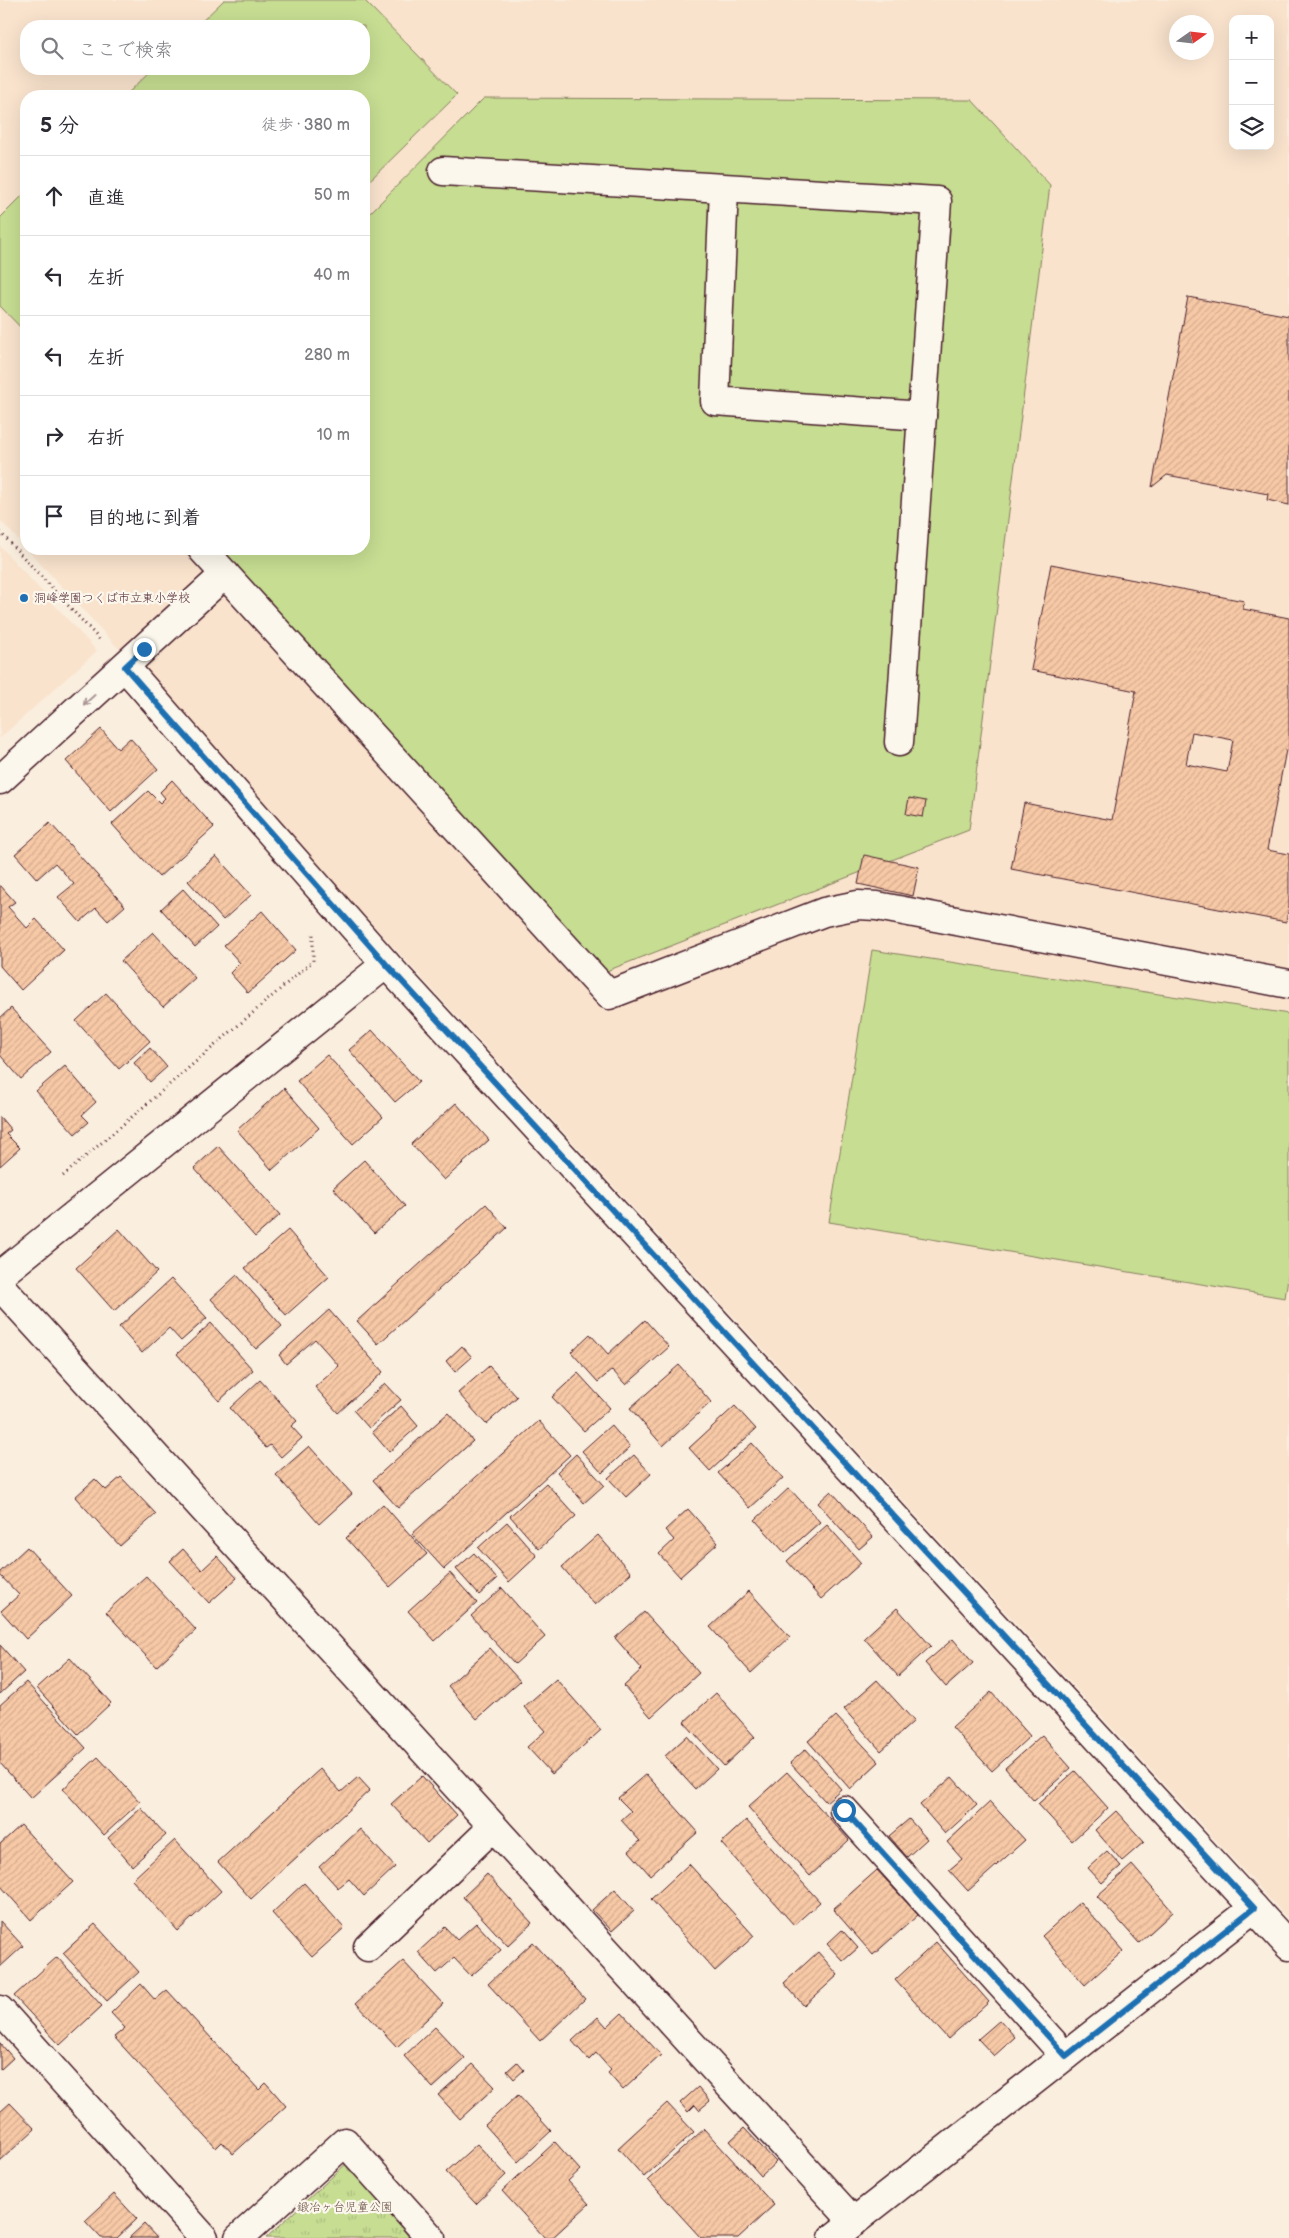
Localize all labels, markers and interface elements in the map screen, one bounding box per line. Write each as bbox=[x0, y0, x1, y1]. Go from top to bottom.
north arrow bbox=[1169, 15, 1214, 60]
map controls bbox=[1229, 15, 1274, 150]
button: + bbox=[1229, 15, 1274, 60]
search box bbox=[20, 20, 370, 75]
icon: search bbox=[38, 34, 66, 62]
text: ここで検索 bbox=[78, 39, 173, 62]
button: − bbox=[1229, 60, 1274, 105]
button: layers bbox=[1229, 105, 1274, 150]
text: 5 分 bbox=[40, 113, 79, 138]
text: 徒歩 · 380 m bbox=[261, 116, 350, 135]
icon: ahead bbox=[40, 182, 68, 210]
text: 50 m bbox=[314, 186, 350, 205]
text: 直進 bbox=[87, 187, 125, 210]
icon: left bbox=[40, 262, 68, 290]
text: 40 m bbox=[313, 266, 350, 285]
text: 左折 bbox=[87, 267, 125, 290]
icon: left bbox=[40, 342, 68, 370]
text: 280 m bbox=[304, 346, 350, 365]
text: 左折 bbox=[87, 347, 125, 370]
icon: right bbox=[40, 422, 68, 450]
text: 10 m bbox=[317, 426, 350, 445]
text: 右折 bbox=[87, 427, 125, 450]
icon: arrive bbox=[40, 502, 68, 530]
text: 目的地に到着 bbox=[87, 507, 201, 530]
place label: 洞峰学園つくば市立東小学校 bbox=[34, 591, 190, 606]
marker: 洞峰学園つくば市立東小学校 bbox=[18, 592, 30, 604]
route end bbox=[133, 638, 156, 661]
one-way arrow bbox=[82, 694, 95, 706]
route start bbox=[833, 1799, 856, 1822]
park label: 鍛冶ヶ台児童公園 bbox=[297, 2200, 393, 2215]

